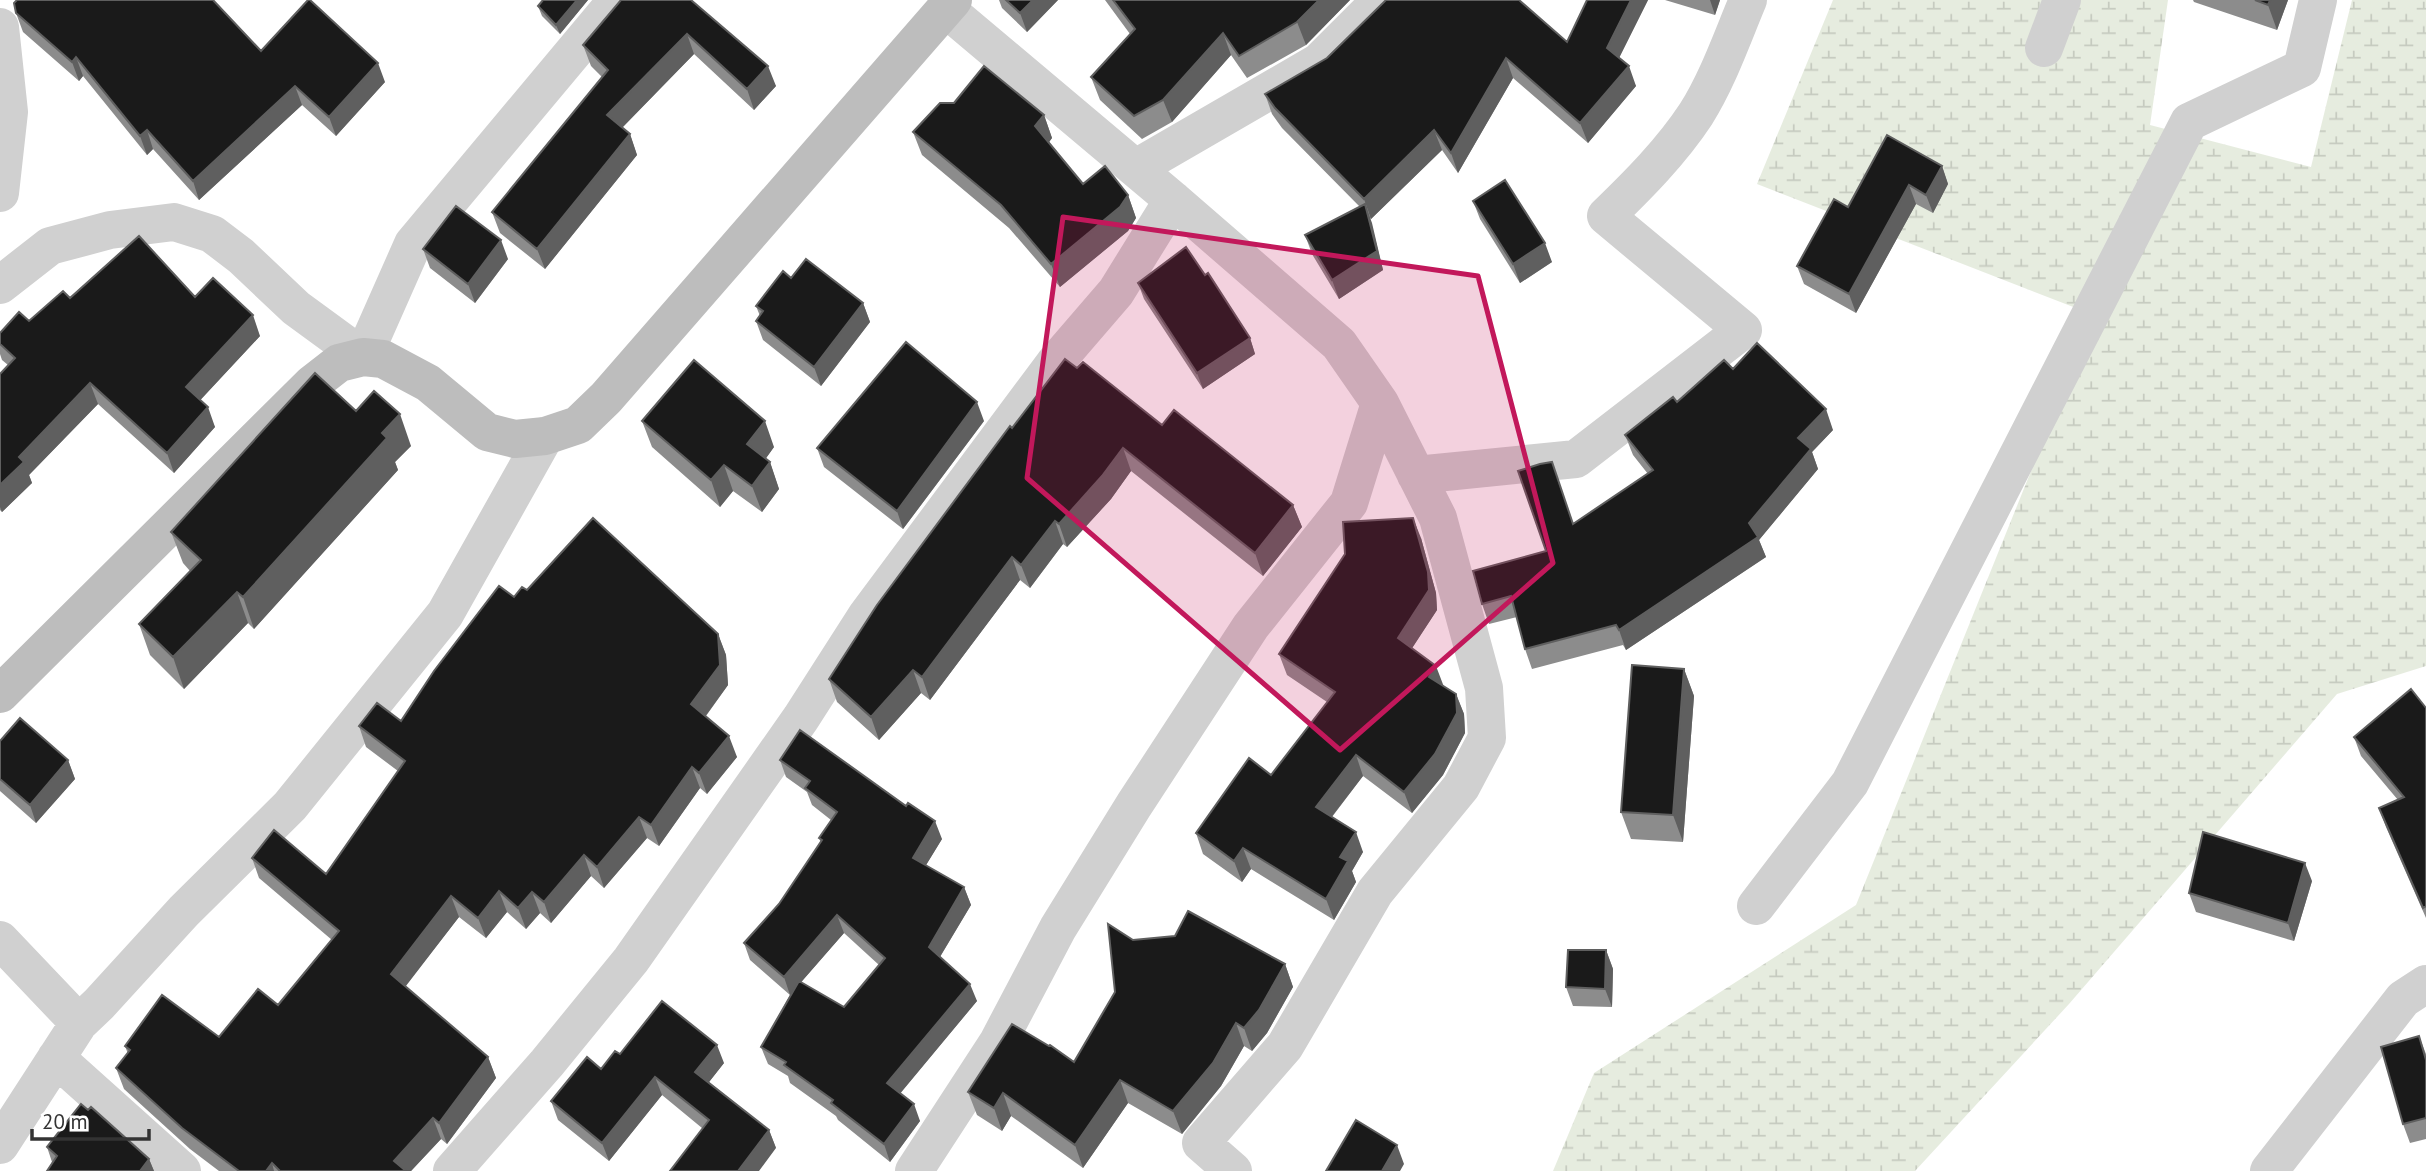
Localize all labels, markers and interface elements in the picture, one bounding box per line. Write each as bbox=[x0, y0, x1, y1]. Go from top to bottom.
scale bar bbox=[32, 1098, 149, 1142]
text: 20 m bbox=[42, 1108, 88, 1135]

